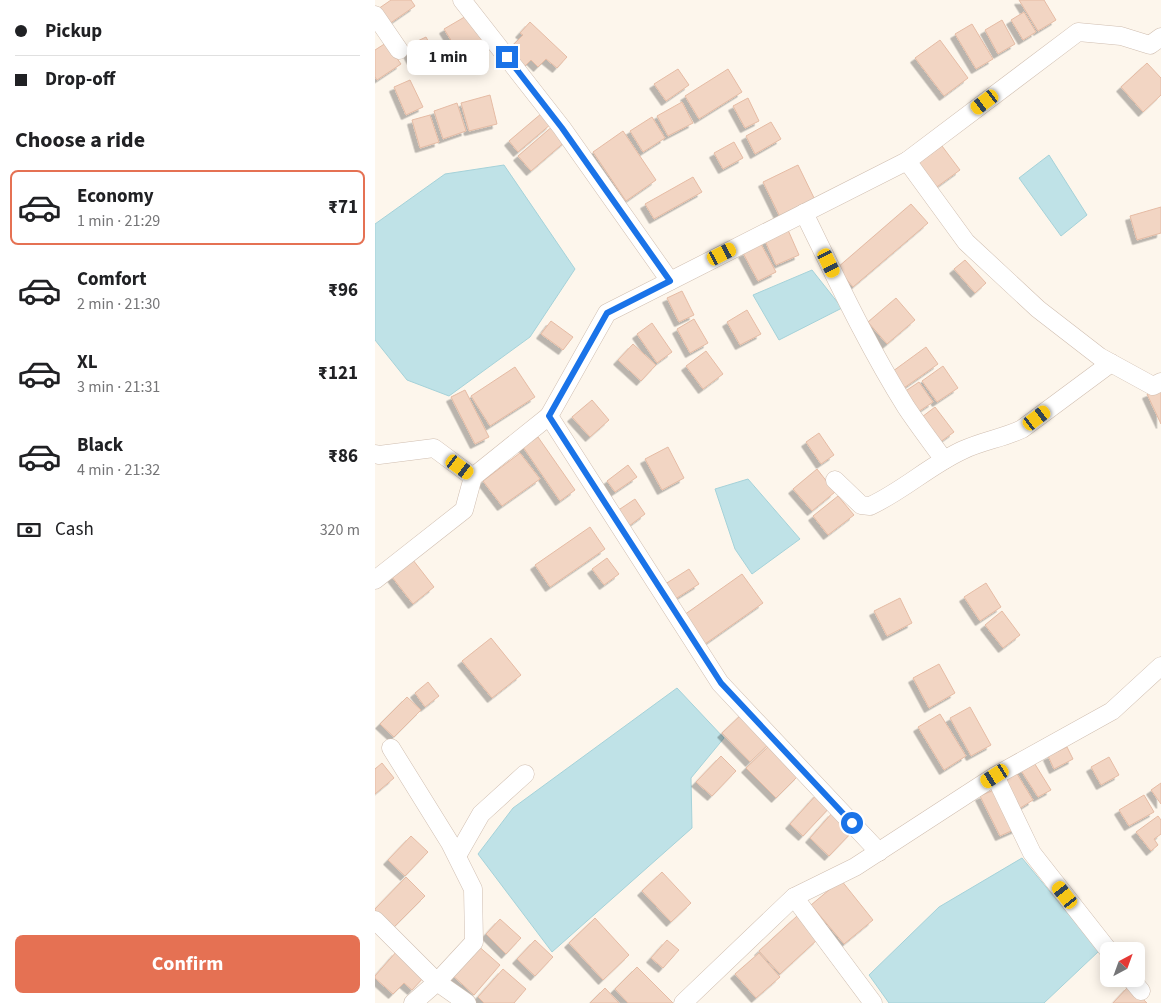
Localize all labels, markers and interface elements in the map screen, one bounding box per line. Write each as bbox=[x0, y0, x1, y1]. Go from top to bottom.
text: Pickup bbox=[45, 18, 102, 45]
callout: 1 min bbox=[407, 40, 489, 74]
text: 1 min bbox=[429, 46, 467, 68]
route end bbox=[496, 46, 518, 68]
text: Drop-off bbox=[45, 66, 115, 93]
car bbox=[968, 87, 1001, 117]
text: Choose a ride bbox=[15, 124, 145, 156]
text: Economy bbox=[77, 183, 154, 210]
icon: car bbox=[17, 185, 62, 230]
text: ₹71 bbox=[328, 194, 358, 221]
text: 1 min · 21:29 bbox=[77, 210, 160, 232]
car bbox=[705, 241, 738, 267]
car bbox=[815, 246, 842, 280]
text: Comfort bbox=[77, 266, 147, 293]
icon: car bbox=[17, 268, 62, 313]
text: ₹96 bbox=[328, 277, 358, 304]
text: 2 min · 21:30 bbox=[77, 293, 160, 315]
text: XL bbox=[77, 349, 98, 376]
icon: car bbox=[17, 351, 62, 396]
text: ₹121 bbox=[318, 360, 358, 387]
text: 3 min · 21:31 bbox=[77, 376, 160, 398]
car bbox=[1020, 403, 1053, 433]
text: Black bbox=[77, 432, 123, 459]
icon: car bbox=[17, 434, 62, 479]
text: ₹86 bbox=[328, 443, 358, 470]
car bbox=[443, 452, 476, 482]
text: 4 min · 21:32 bbox=[77, 459, 160, 481]
icon: cash bbox=[15, 516, 43, 544]
text: Cash bbox=[55, 516, 94, 543]
text: 320 m bbox=[320, 519, 360, 541]
car bbox=[978, 762, 1011, 790]
route start bbox=[841, 812, 863, 834]
car bbox=[1049, 879, 1080, 911]
button: Confirm bbox=[15, 935, 360, 993]
north arrow bbox=[1100, 942, 1145, 988]
map controls bbox=[1100, 942, 1145, 987]

